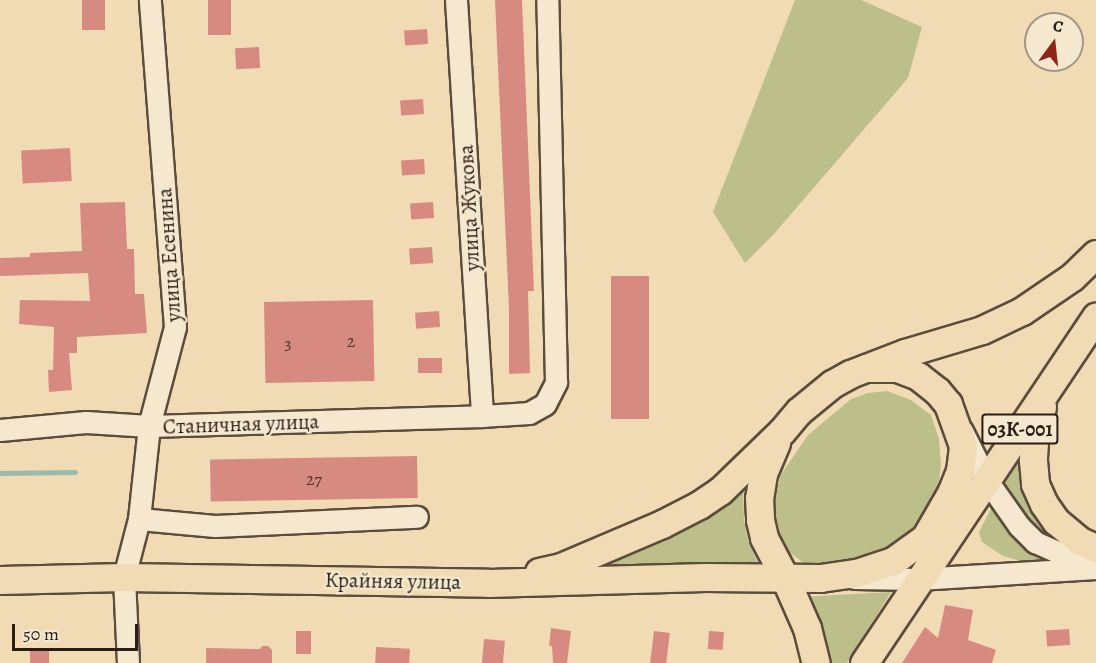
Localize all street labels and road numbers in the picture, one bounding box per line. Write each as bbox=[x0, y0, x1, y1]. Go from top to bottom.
street label: улица Жукова bbox=[453, 144, 485, 272]
street label: улица Есенина bbox=[152, 187, 186, 323]
street label: Станичная улица bbox=[162, 409, 320, 439]
road number: 03К-001 bbox=[981, 412, 1059, 446]
street label: Крайняя улица bbox=[325, 567, 461, 595]

